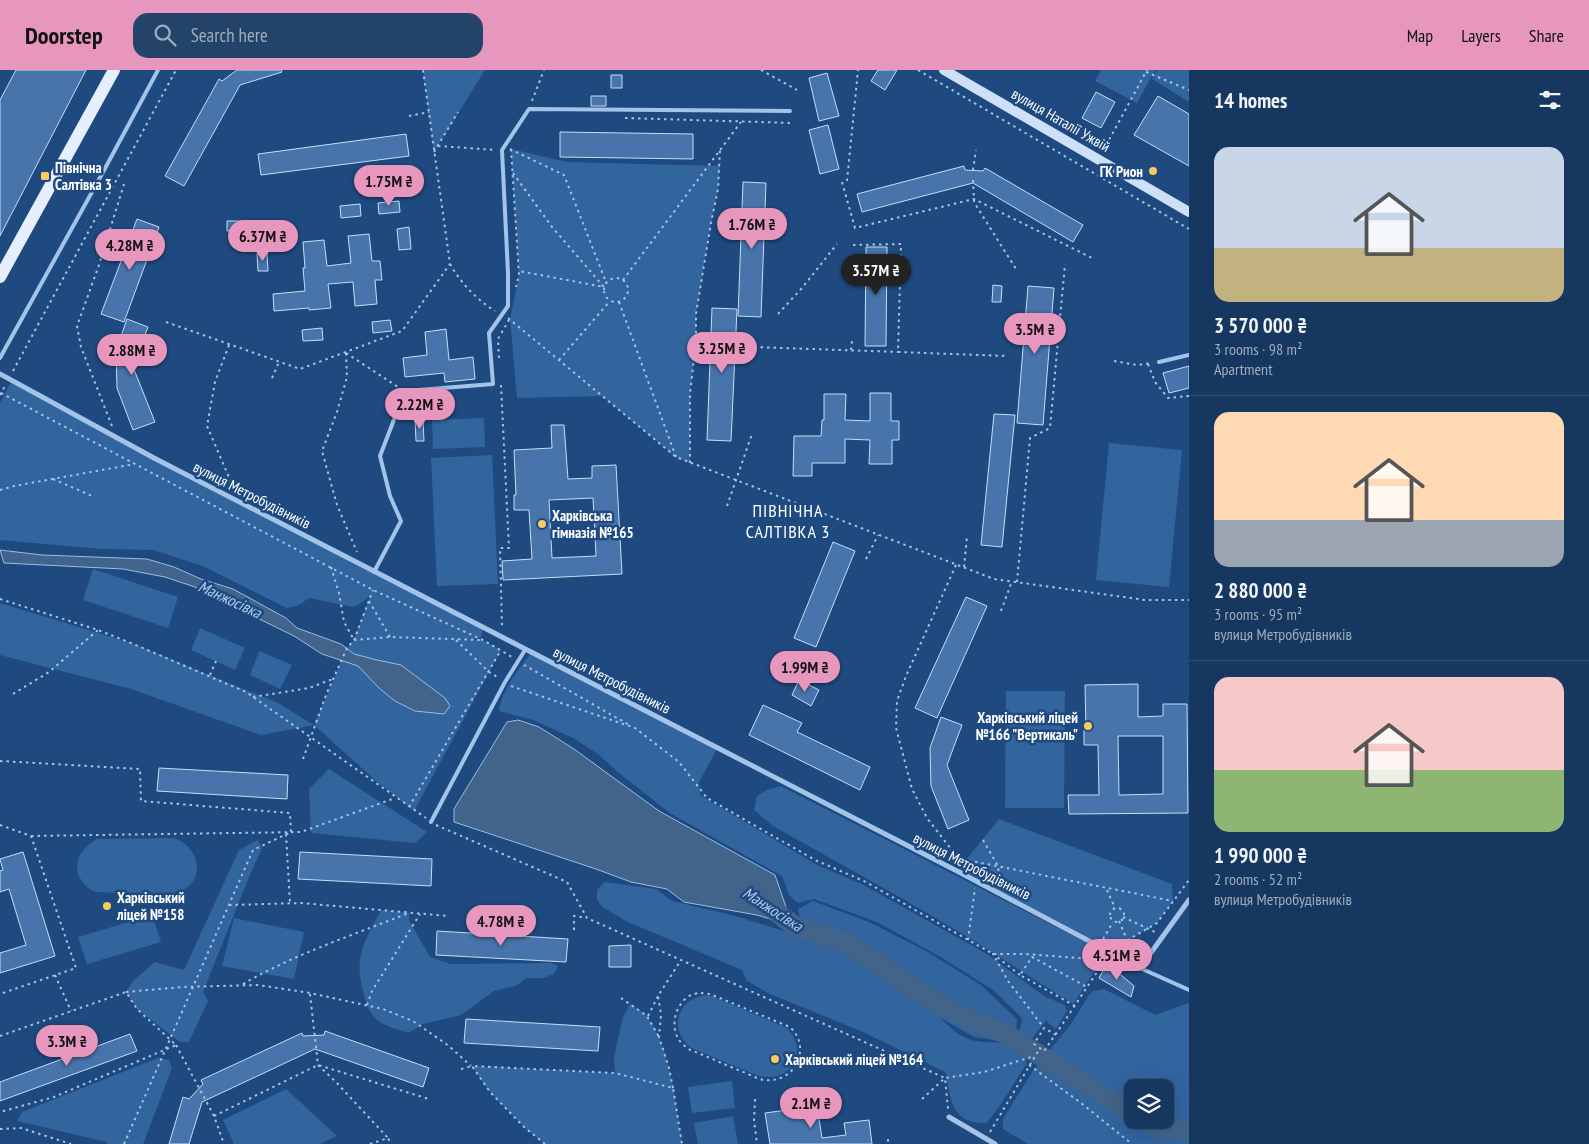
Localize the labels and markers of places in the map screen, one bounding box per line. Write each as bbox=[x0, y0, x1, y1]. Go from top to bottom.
place label: Північна Салтівка 3 bbox=[55, 158, 112, 194]
place label: ГК Рион bbox=[1100, 162, 1143, 181]
pin: 1.75M ₴ bbox=[343, 164, 435, 207]
marker: ГК Рион bbox=[1147, 165, 1159, 177]
marker: Північна Салтівка 3 bbox=[39, 170, 51, 182]
pin: 1.76M ₴ bbox=[706, 208, 798, 250]
pin: 6.37M ₴ bbox=[217, 220, 309, 262]
pin: 4.28M ₴ bbox=[84, 228, 176, 271]
pin: 3.57M ₴ bbox=[830, 254, 922, 296]
pin: 3.5M ₴ bbox=[994, 312, 1076, 355]
pin: 3.25M ₴ bbox=[676, 332, 768, 374]
pin: 2.88M ₴ bbox=[86, 334, 178, 376]
pin: 2.22M ₴ bbox=[374, 388, 466, 430]
place label: Харківська гімназія №165 bbox=[552, 506, 634, 542]
marker: Харківська гімназія №165 bbox=[536, 518, 548, 530]
pin: 1.99M ₴ bbox=[759, 650, 851, 693]
place label: Харківський ліцей №166 "Вертикаль" bbox=[976, 708, 1078, 744]
marker: Харківський ліцей №166 "Вертикаль" bbox=[1082, 720, 1094, 732]
place label: Харківський ліцей №158 bbox=[116, 888, 185, 924]
marker: Харківський ліцей №158 bbox=[101, 900, 113, 912]
pin: 4.78M ₴ bbox=[455, 904, 547, 947]
pin: 4.51M ₴ bbox=[1071, 938, 1163, 981]
pin: 3.3M ₴ bbox=[26, 1024, 108, 1067]
place label: Харківський ліцей №164 bbox=[785, 1050, 923, 1069]
marker: Харківський ліцей №164 bbox=[769, 1053, 781, 1065]
pin: 2.1M ₴ bbox=[770, 1086, 852, 1129]

